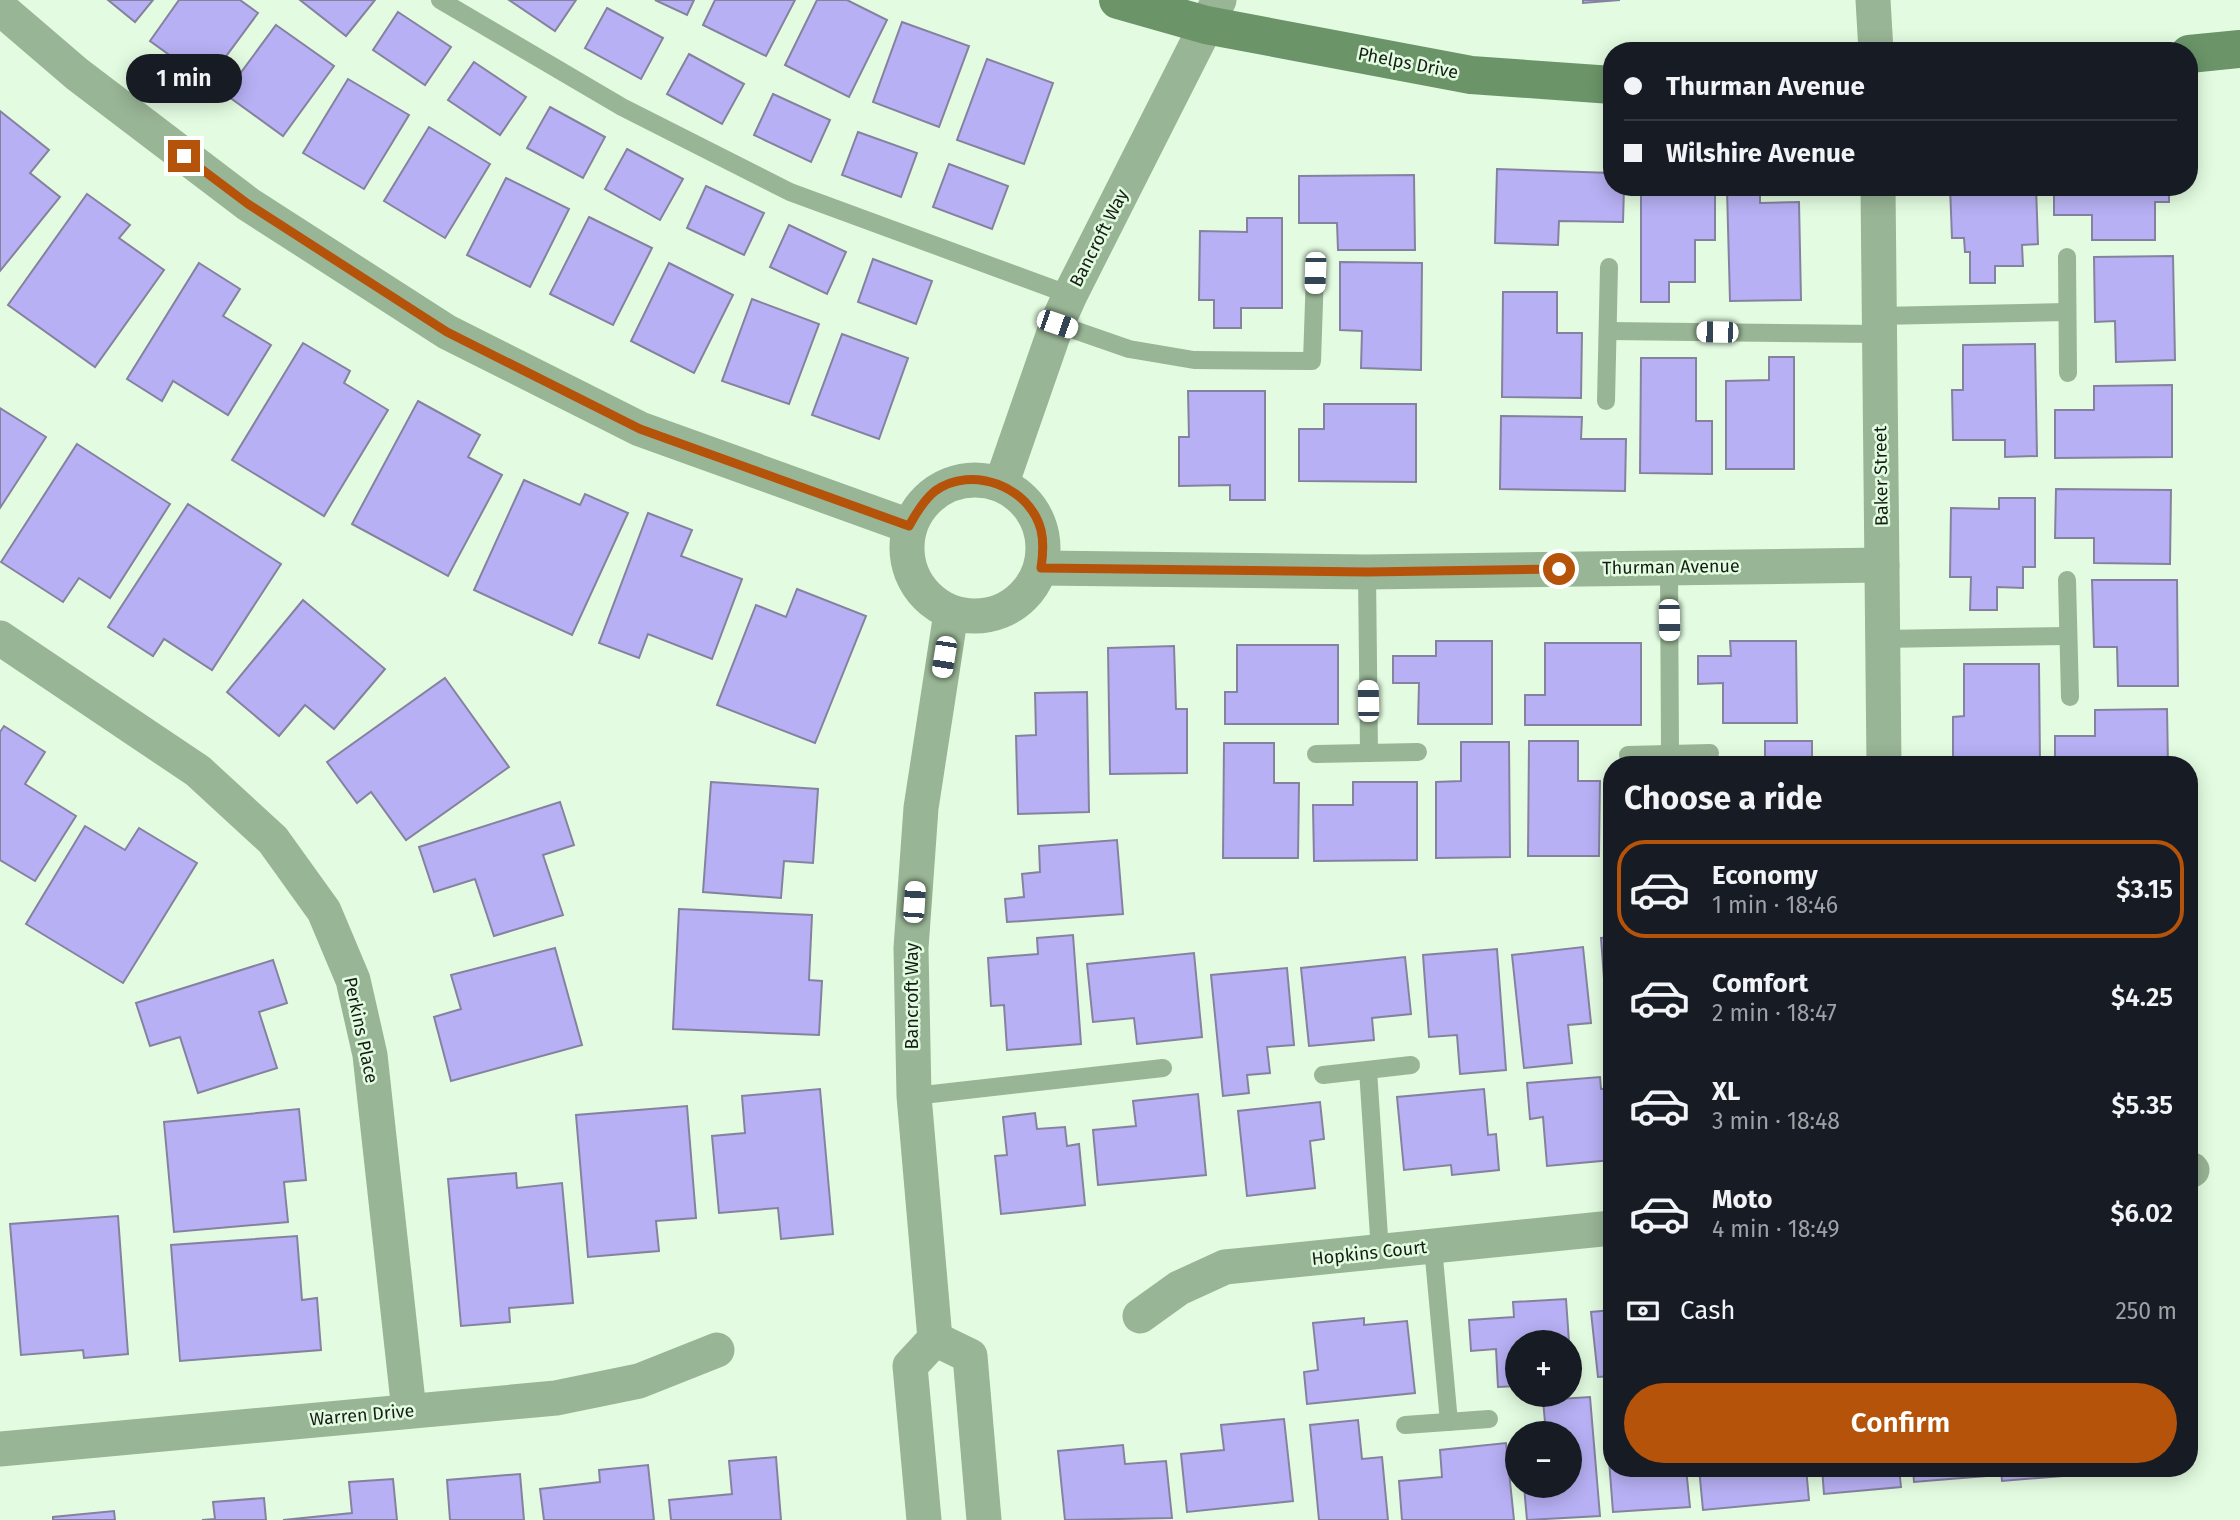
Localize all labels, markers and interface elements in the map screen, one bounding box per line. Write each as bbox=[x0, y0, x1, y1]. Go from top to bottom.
street label: Phelps Drive bbox=[1356, 42, 1460, 84]
callout: 1 min bbox=[126, 54, 242, 104]
text: 1 min bbox=[156, 64, 212, 92]
text: Thurman Avenue bbox=[1666, 71, 1865, 102]
text: Wilshire Avenue bbox=[1666, 138, 1855, 169]
route end bbox=[168, 140, 200, 172]
street label: Bancroft Way bbox=[1065, 185, 1133, 291]
car bbox=[1304, 252, 1327, 294]
car bbox=[1034, 307, 1081, 341]
car bbox=[1696, 321, 1739, 343]
street label: Baker Street bbox=[1869, 425, 1893, 526]
route start bbox=[1543, 553, 1575, 585]
street label: Thurman Avenue bbox=[1602, 555, 1740, 579]
car bbox=[1659, 599, 1680, 641]
car bbox=[931, 635, 958, 679]
car bbox=[1358, 680, 1379, 722]
text: Choose a ride bbox=[1624, 779, 1822, 817]
icon: car bbox=[1628, 858, 1691, 921]
text: Economy bbox=[1712, 860, 1818, 891]
text: $3.15 bbox=[2116, 874, 2173, 905]
car bbox=[903, 880, 926, 924]
text: 1 min · 18:46 bbox=[1712, 891, 1838, 919]
street label: Bancroft Way bbox=[901, 942, 923, 1049]
icon: car bbox=[1628, 966, 1691, 1029]
text: Comfort bbox=[1712, 968, 1808, 999]
street label: Perkins Place bbox=[339, 975, 383, 1085]
text: $4.25 bbox=[2111, 982, 2173, 1013]
text: 2 min · 18:47 bbox=[1712, 999, 1837, 1027]
icon: car bbox=[1628, 1074, 1691, 1137]
text: XL bbox=[1712, 1076, 1740, 1107]
text: $5.35 bbox=[2111, 1090, 2173, 1121]
text: 3 min · 18:48 bbox=[1712, 1107, 1840, 1135]
icon: car bbox=[1628, 1182, 1691, 1245]
text: Moto bbox=[1712, 1184, 1772, 1215]
text: $6.02 bbox=[2110, 1198, 2173, 1229]
text: 4 min · 18:49 bbox=[1712, 1215, 1840, 1243]
street label: Hopkins Court bbox=[1310, 1236, 1428, 1270]
icon: cash bbox=[1624, 1292, 1662, 1330]
text: Cash bbox=[1680, 1295, 1736, 1326]
text: 250 m bbox=[2115, 1297, 2177, 1325]
map controls bbox=[1505, 1330, 1582, 1498]
button: + bbox=[1505, 1330, 1582, 1407]
button: Confirm bbox=[1624, 1383, 2177, 1463]
street label: Warren Drive bbox=[309, 1399, 415, 1431]
button: − bbox=[1505, 1421, 1582, 1498]

